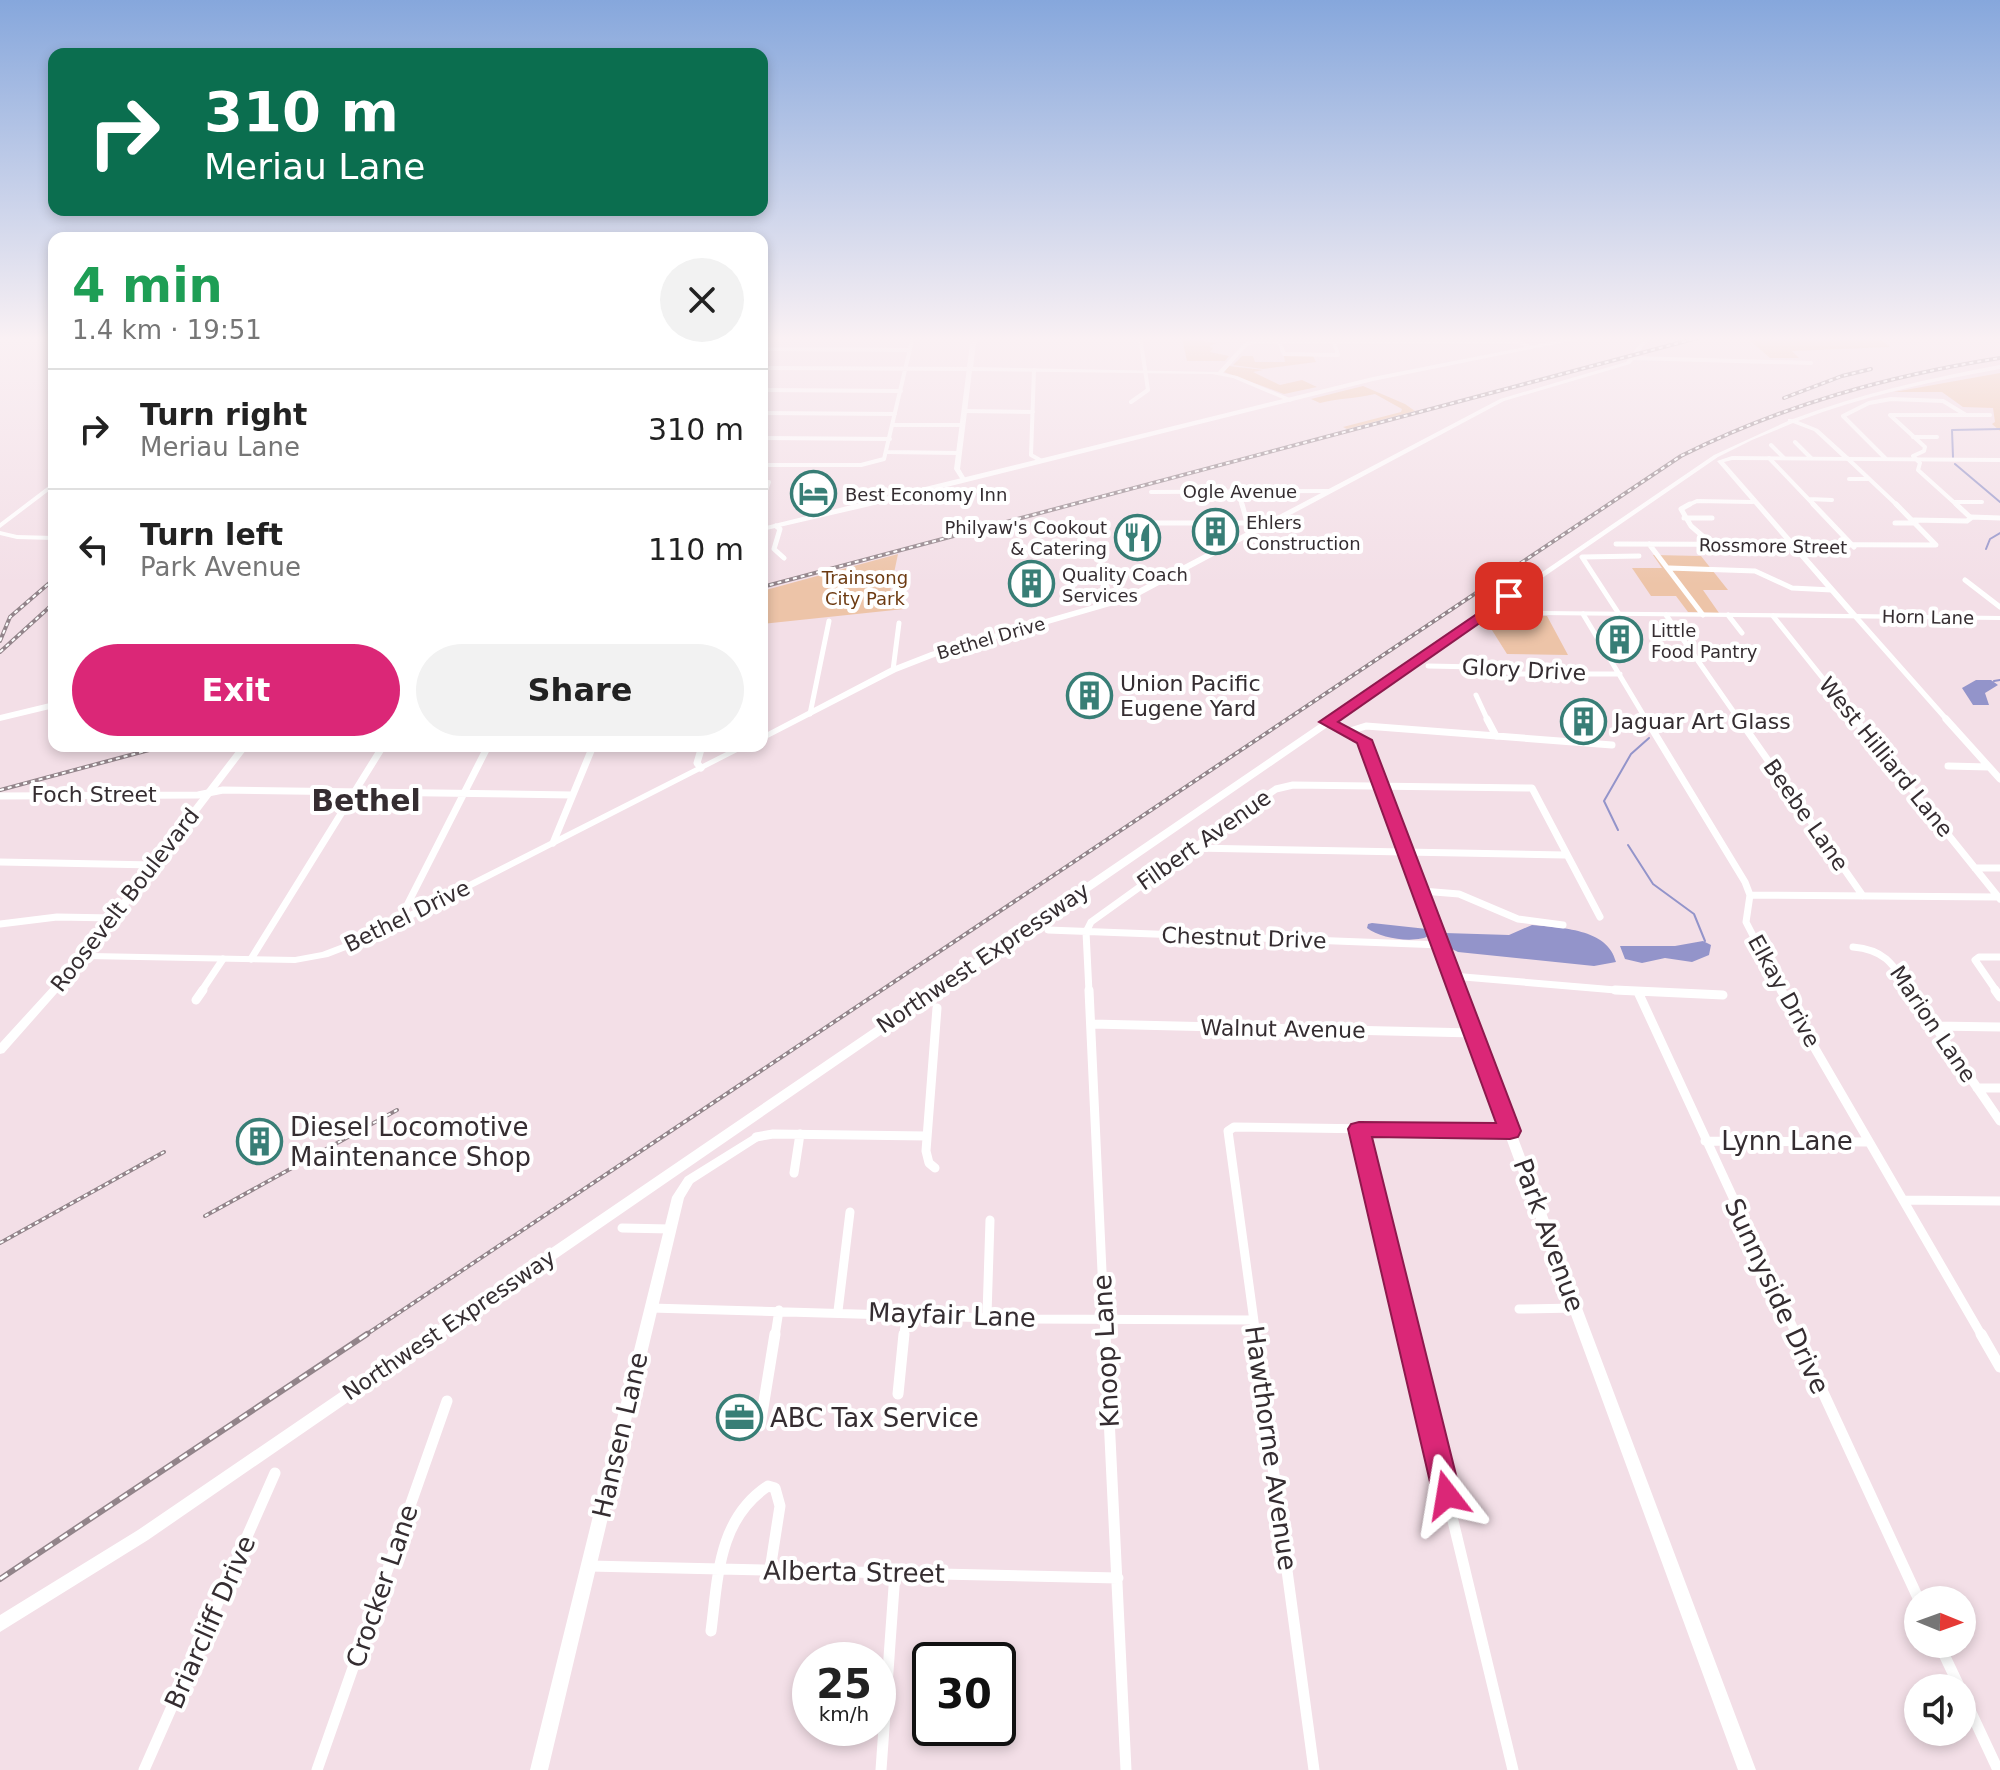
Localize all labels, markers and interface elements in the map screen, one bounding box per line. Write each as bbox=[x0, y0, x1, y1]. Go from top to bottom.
text: 310 m bbox=[204, 79, 399, 144]
icon: right bbox=[72, 80, 176, 184]
text: Meriau Lane bbox=[204, 146, 425, 187]
text: 4 min bbox=[72, 257, 223, 313]
button: close bbox=[660, 258, 744, 342]
text: 1.4 km · 19:51 bbox=[72, 315, 262, 345]
text: Turn right bbox=[140, 397, 307, 432]
icon: right bbox=[72, 407, 116, 451]
text: 310 m bbox=[648, 412, 744, 447]
text: Meriau Lane bbox=[140, 432, 300, 462]
hotel icon: Best Economy Inn bbox=[790, 470, 838, 518]
street label: Ogle Avenue bbox=[1183, 481, 1297, 502]
place label: Best Economy Inn bbox=[845, 484, 1007, 505]
building icon: Ehlers Construction bbox=[1191, 508, 1239, 556]
place label: Ehlers Construction bbox=[1246, 512, 1361, 554]
restaurant icon: Philyaw's Cookout & Catering bbox=[1114, 513, 1162, 561]
text: Turn left bbox=[140, 517, 283, 552]
place label: Philyaw's Cookout & Catering bbox=[944, 517, 1107, 559]
icon: left bbox=[72, 527, 116, 571]
text: 110 m bbox=[648, 532, 744, 567]
street label: Rossmore Street bbox=[1699, 534, 1847, 558]
text: Park Avenue bbox=[140, 552, 301, 582]
building icon: Quality Coach Services bbox=[1007, 560, 1055, 608]
pin bbox=[1475, 562, 1543, 630]
place label: Quality Coach Services bbox=[1062, 564, 1188, 606]
park label: Trainsong City Park bbox=[821, 567, 908, 609]
icon: arrive bbox=[1487, 574, 1531, 618]
street label: Horn Lane bbox=[1882, 606, 1974, 628]
street label: Bethel Drive bbox=[934, 613, 1048, 663]
building icon: Little Food Pantry bbox=[1596, 616, 1644, 664]
place label: Little Food Pantry bbox=[1651, 620, 1758, 662]
button: Exit bbox=[72, 644, 400, 736]
button: Share bbox=[416, 644, 744, 736]
street label: Glory Drive bbox=[1461, 654, 1587, 686]
place label: Union Pacific Eugene Yard bbox=[1120, 671, 1260, 721]
building icon: Union Pacific Eugene Yard bbox=[1065, 672, 1113, 720]
street label: West Hilliard Lane bbox=[1814, 672, 1958, 842]
building icon: Jaguar Art Glass bbox=[1559, 697, 1607, 745]
place label: Jaguar Art Glass bbox=[1612, 709, 1791, 734]
street label: Beebe Lane bbox=[1759, 755, 1853, 875]
street label: Foch Street bbox=[31, 782, 157, 807]
district label: Bethel bbox=[311, 783, 421, 818]
street label: Filbert Avenue bbox=[1132, 785, 1276, 895]
street label: Roosevelt Boulevard bbox=[46, 803, 204, 997]
street label: Bethel Drive bbox=[340, 875, 474, 957]
street label: Northwest Expressway bbox=[872, 878, 1094, 1038]
street label: Chestnut Drive bbox=[1161, 923, 1327, 953]
street label: Elkay Drive bbox=[1743, 930, 1825, 1052]
street label: Marion Lane bbox=[1885, 961, 1981, 1087]
street label: Walnut Avenue bbox=[1200, 1015, 1366, 1043]
place label: Diesel Locomotive Maintenance Shop bbox=[290, 1112, 531, 1172]
building icon: Diesel Locomotive Maintenance Shop bbox=[235, 1118, 283, 1166]
street label: Lynn Lane bbox=[1721, 1126, 1853, 1156]
street label: Park Avenue bbox=[1507, 1154, 1591, 1316]
street label: Sunnyside Drive bbox=[1719, 1194, 1835, 1398]
street label: Northwest Expressway bbox=[338, 1245, 560, 1405]
street label: Knoop Lane bbox=[1087, 1274, 1125, 1428]
street label: Mayfair Lane bbox=[868, 1297, 1036, 1333]
street label: Hawthorne Avenue bbox=[1239, 1324, 1303, 1572]
street label: Hansen Lane bbox=[586, 1349, 654, 1521]
office icon: ABC Tax Service bbox=[715, 1394, 763, 1442]
place label: ABC Tax Service bbox=[770, 1403, 979, 1433]
position arrow bbox=[1405, 1453, 1489, 1537]
street label: Crocker Lane bbox=[340, 1501, 424, 1671]
street label: Briarcliff Drive bbox=[158, 1531, 262, 1713]
street label: Alberta Street bbox=[763, 1555, 945, 1589]
north arrow bbox=[1904, 1586, 1976, 1658]
map controls bbox=[1904, 1586, 1976, 1746]
speed limit sign: 30 bbox=[912, 1642, 1016, 1746]
text: 25 bbox=[816, 1661, 872, 1707]
button: sound bbox=[1904, 1674, 1976, 1746]
text: km/h bbox=[819, 1702, 869, 1726]

